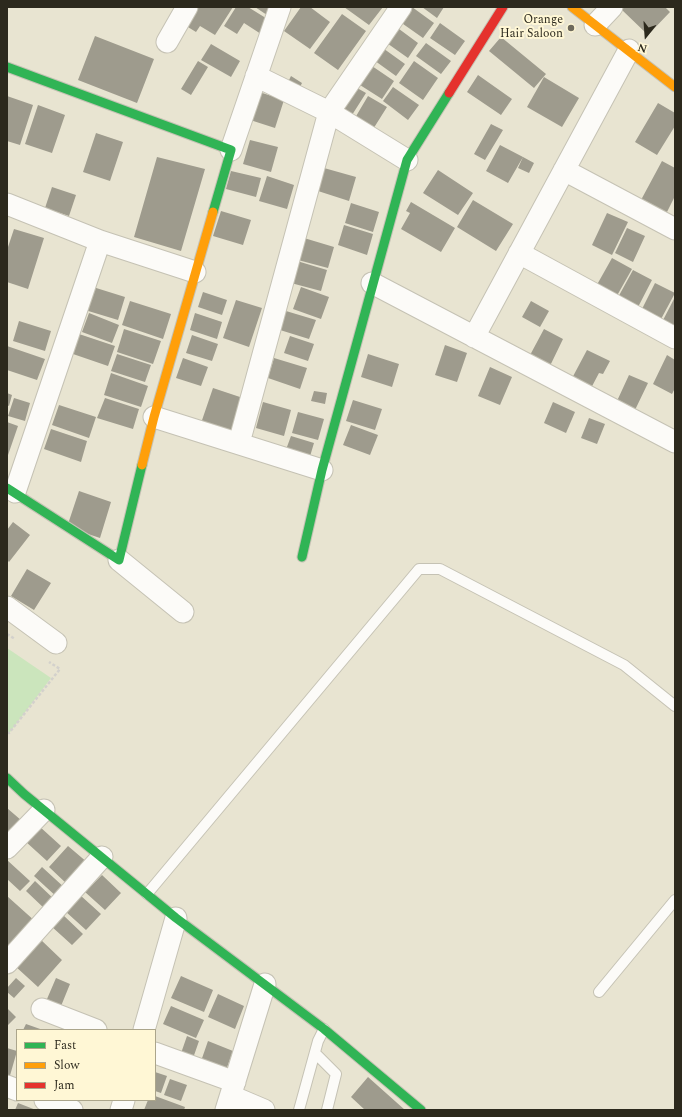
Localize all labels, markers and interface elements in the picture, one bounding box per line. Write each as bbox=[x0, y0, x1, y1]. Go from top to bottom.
place label: Orange Hair Saloon bbox=[500, 14, 563, 42]
north arrow bbox=[626, 16, 666, 56]
marker: Orange Hair Saloon bbox=[566, 23, 576, 33]
text: N bbox=[636, 39, 649, 57]
legend bbox=[16, 1029, 156, 1101]
text: Fast bbox=[54, 1036, 76, 1055]
text: Slow bbox=[54, 1056, 79, 1075]
text: Jam bbox=[54, 1076, 75, 1095]

